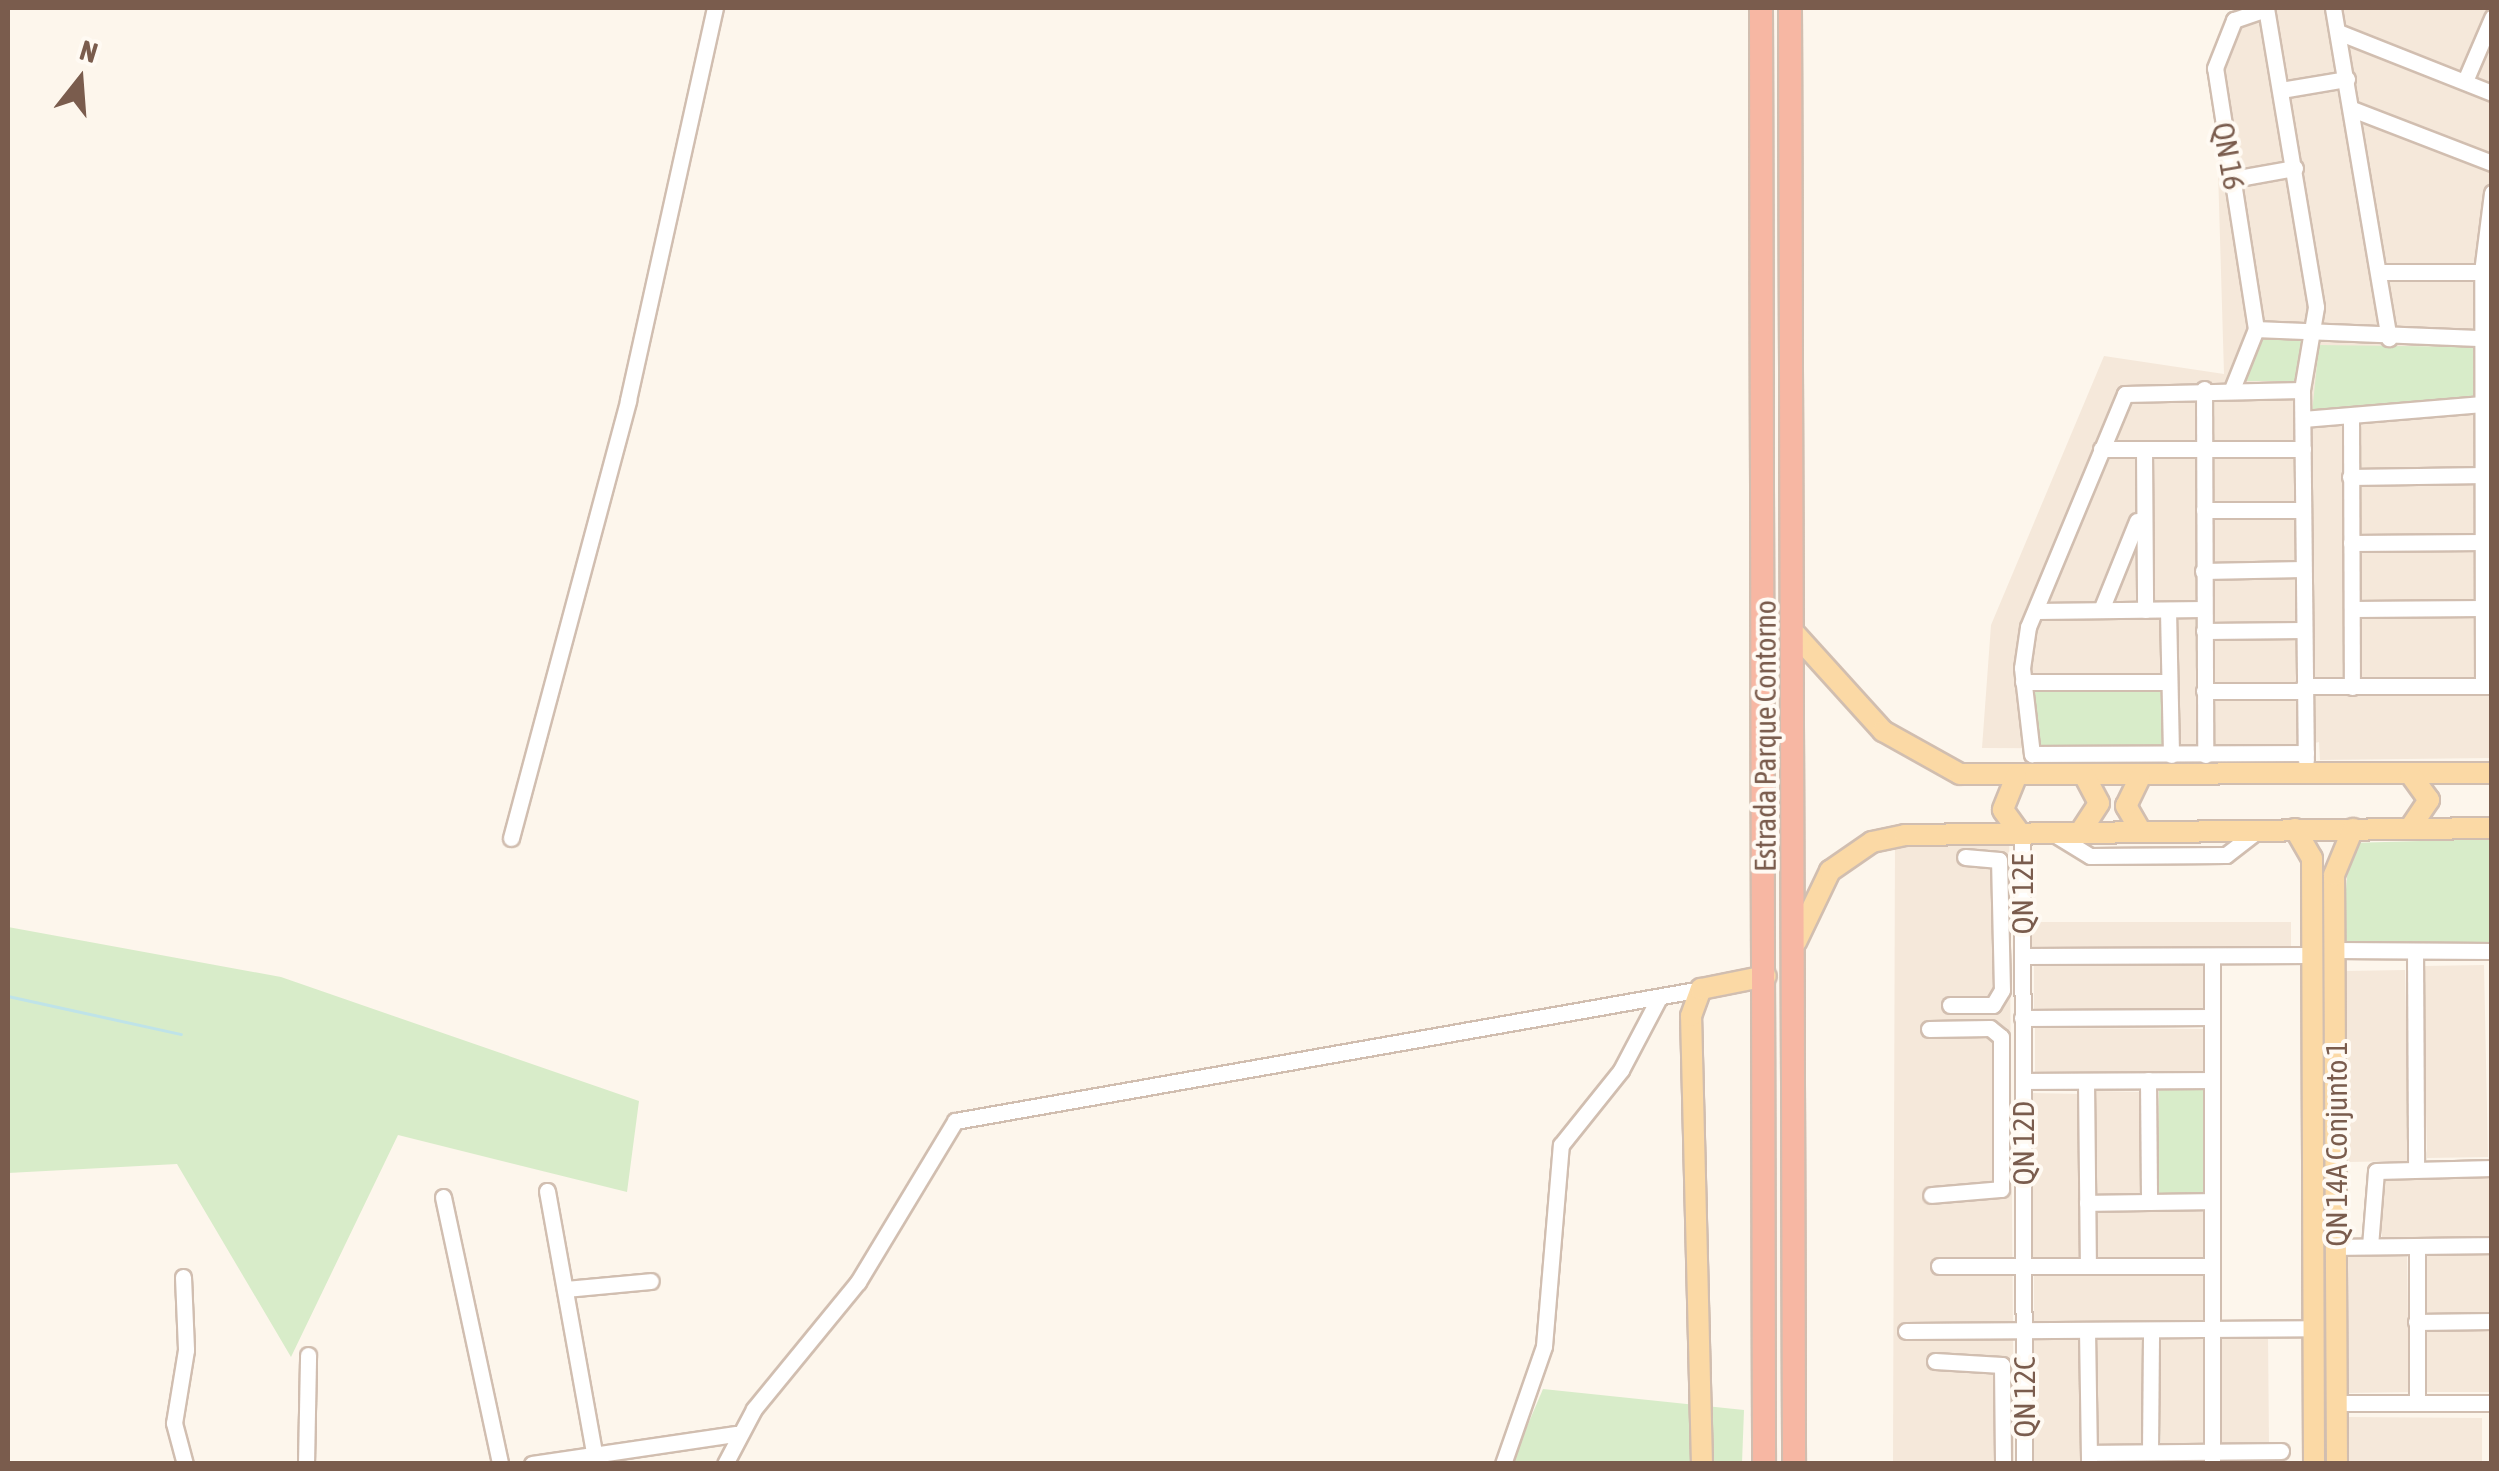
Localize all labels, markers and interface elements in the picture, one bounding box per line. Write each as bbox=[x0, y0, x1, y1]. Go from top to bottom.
north arrow bbox=[30, 30, 130, 130]
text: N bbox=[76, 34, 101, 69]
street label: QN 16 bbox=[2205, 120, 2253, 192]
street label: Estrada Parque Contorno bbox=[1747, 600, 1783, 872]
street label: QN 12E bbox=[2004, 854, 2040, 934]
street label: QN 14A Conjunto 1 bbox=[2318, 1041, 2354, 1247]
street label: QN 12D bbox=[2005, 1101, 2041, 1185]
street label: QN 12C bbox=[2006, 1356, 2042, 1438]

